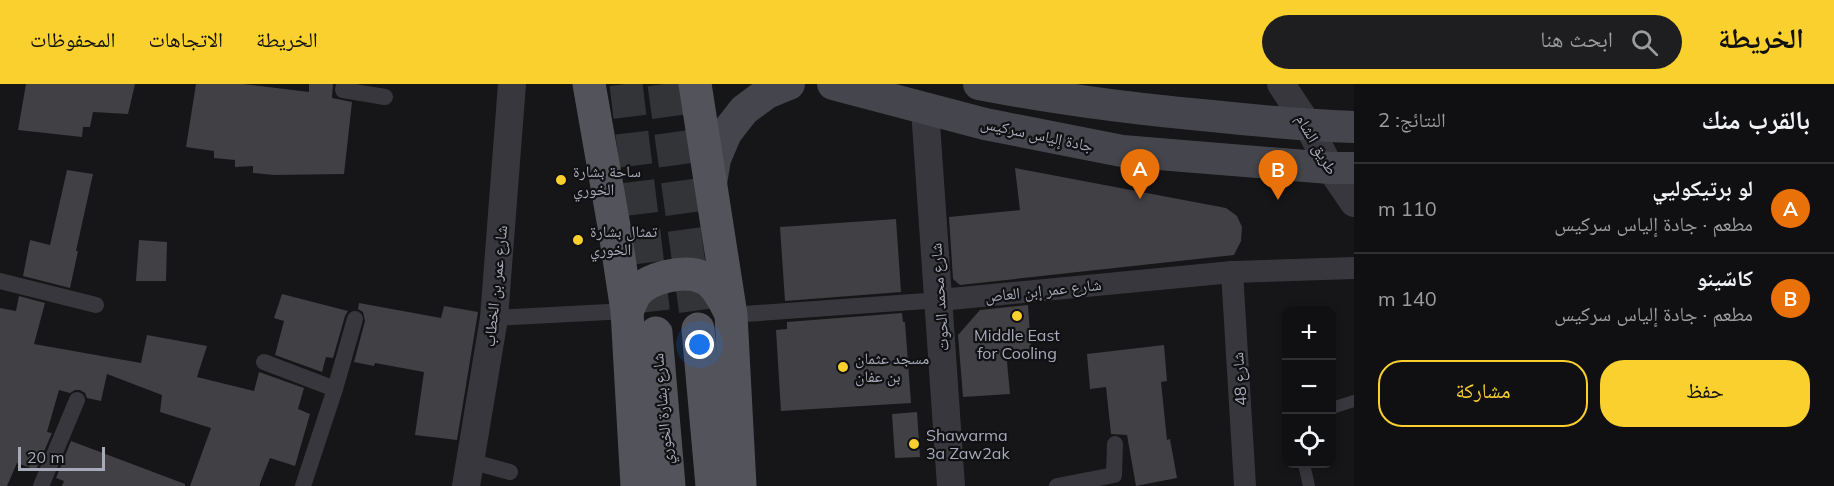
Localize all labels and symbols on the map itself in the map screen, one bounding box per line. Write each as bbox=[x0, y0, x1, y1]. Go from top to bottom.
street label: طريق الشام bbox=[1291, 110, 1342, 178]
street label: جادة إلياس سركيس bbox=[979, 112, 1095, 157]
pin: A bbox=[1120, 150, 1160, 199]
pin: B bbox=[1258, 150, 1298, 200]
place label: ساحة بشارة الخوري bbox=[573, 161, 641, 202]
marker: ساحة بشارة الخوري bbox=[554, 173, 568, 187]
place label: تمثال بشارة الخوري bbox=[590, 221, 658, 262]
street label: شارع عمر بن الخطاب bbox=[479, 224, 512, 348]
marker: تمثال بشارة الخوري bbox=[571, 233, 585, 247]
street label: شارع محمد الحوت bbox=[925, 242, 954, 352]
street label: شارع عمر إبن العاص bbox=[984, 274, 1102, 307]
marker: Middle East for Cooling bbox=[1010, 309, 1024, 323]
place label: Middle East for Cooling bbox=[974, 325, 1060, 363]
your location bbox=[685, 330, 714, 359]
place label: مسجد عثمان بن عفان bbox=[855, 348, 929, 387]
street label: شارع 48 bbox=[1227, 351, 1252, 407]
street label: شارع بشارة الخوري bbox=[647, 352, 680, 466]
marker: مسجد عثمان بن عفان bbox=[836, 360, 850, 374]
place label: Shawarma 3a Zaw2ak bbox=[926, 425, 1010, 463]
marker: Shawarma 3a Zaw2ak bbox=[907, 437, 921, 451]
scale bar bbox=[18, 444, 105, 472]

